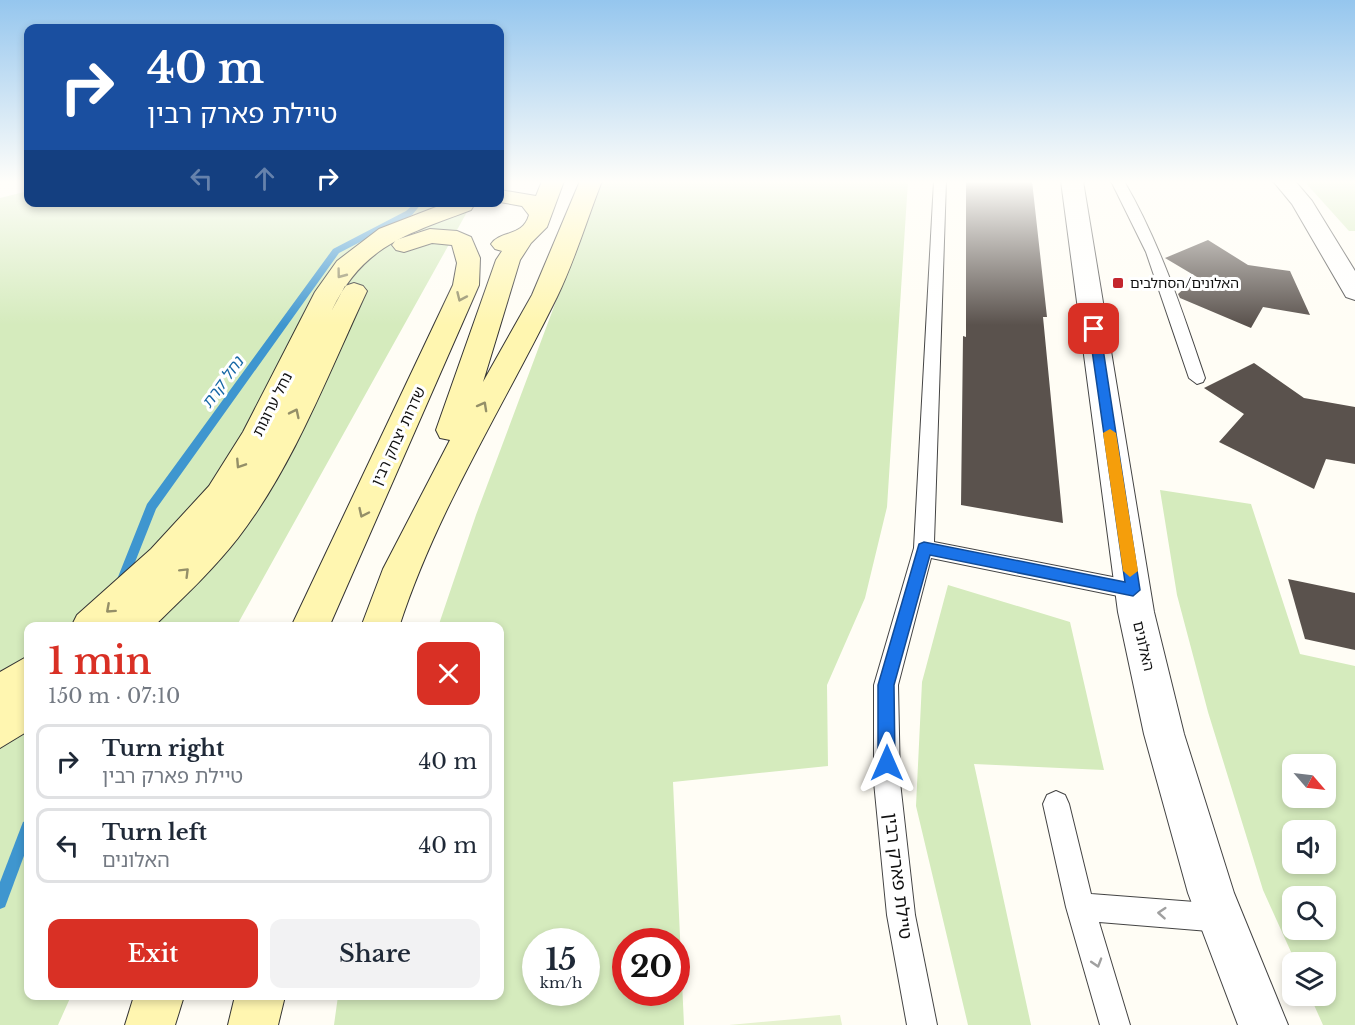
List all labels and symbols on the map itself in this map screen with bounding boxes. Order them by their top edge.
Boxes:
one-way arrow [337,267,348,278]
place label: האלונים/הסחלבים [1130,274,1239,292]
marker: האלונים/הסחלבים [1111,276,1125,290]
one-way arrow [456,291,468,302]
pin [1068,303,1119,354]
water label: נחל קרת [197,352,248,412]
street label: נחל ערוגות [248,369,296,439]
street label: שדרות יצחק רבין [367,383,429,489]
one-way arrow [476,401,487,412]
one-way arrow [288,408,300,419]
one-way arrow [235,458,247,468]
one-way arrow [358,506,370,517]
one-way arrow [178,569,189,580]
one-way arrow [107,602,117,613]
street label: האלונים [1129,619,1159,673]
position arrow [855,731,919,795]
north arrow [1282,754,1336,808]
street label: טיילת פארק רבין [879,812,917,940]
one-way arrow [1158,907,1167,920]
speed limit sign: 20 [612,928,690,1006]
one-way arrow [1090,957,1102,967]

